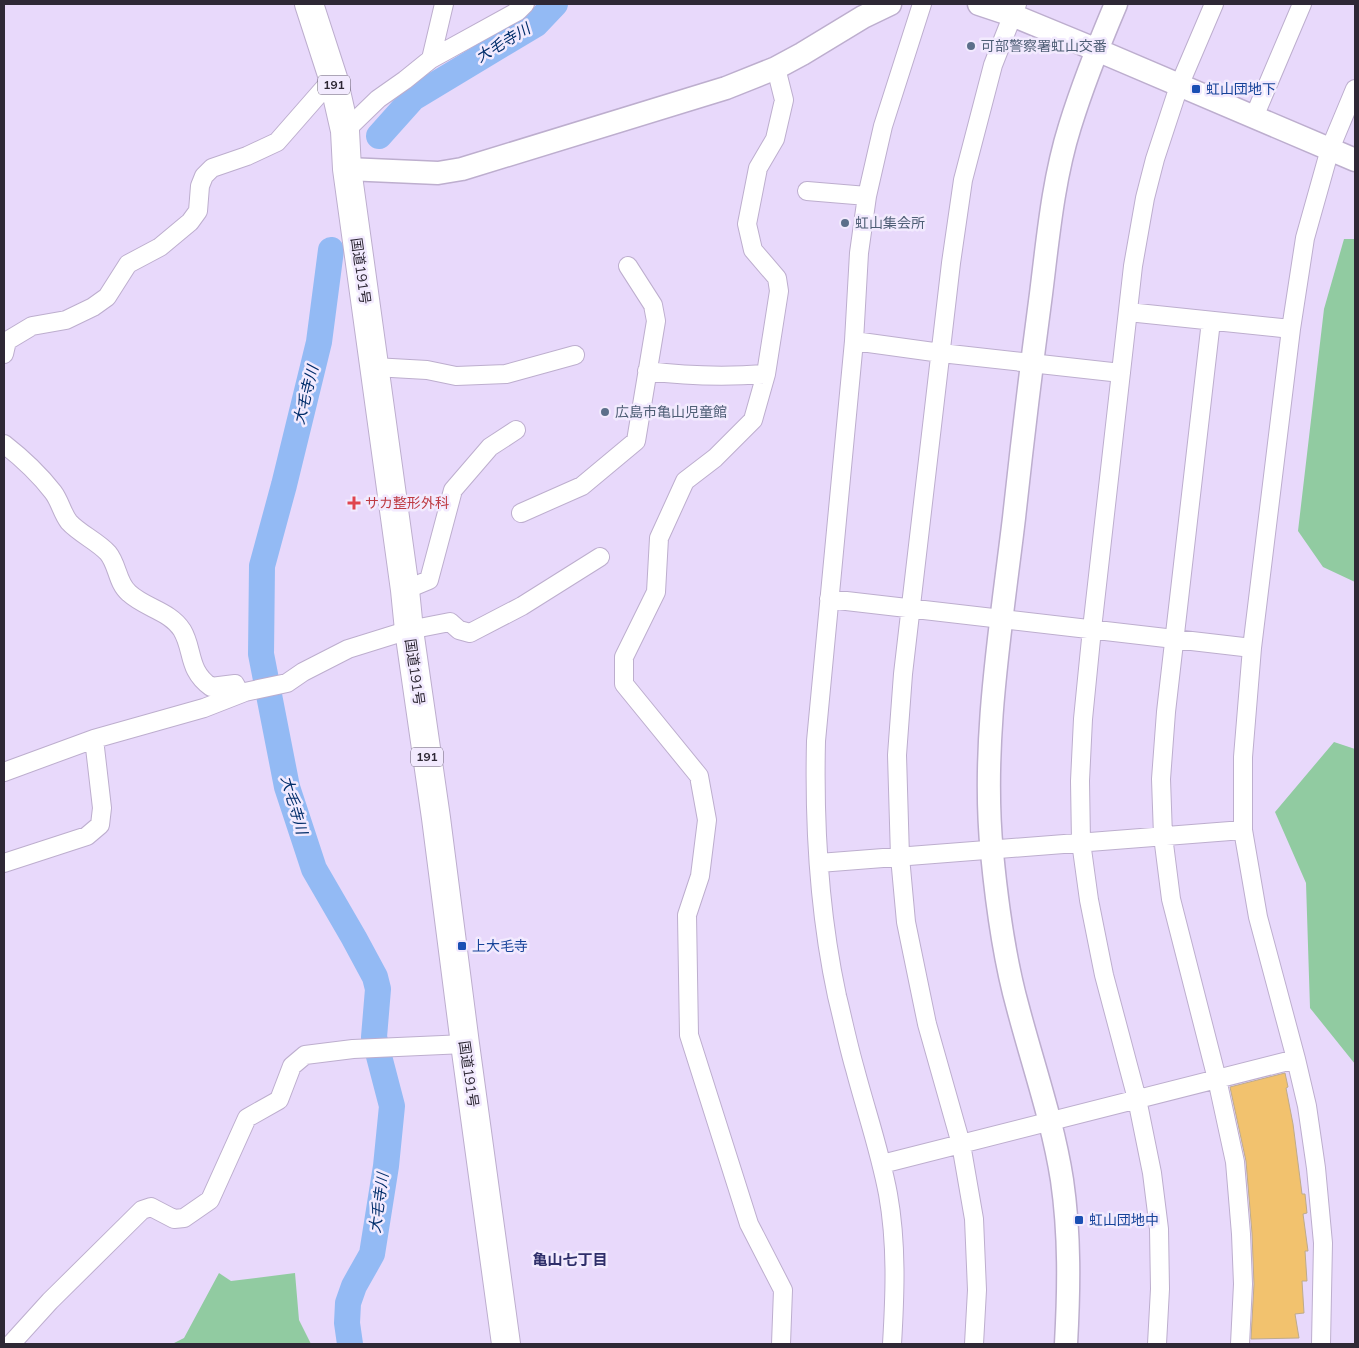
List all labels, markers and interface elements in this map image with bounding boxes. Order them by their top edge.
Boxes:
water label: 大毛寺川 [472,18,535,66]
place label: 可部警察署虹山交番 [981,37,1107,55]
marker: 可部警察署虹山交番 [965,40,977,52]
road number: 191 [318,76,350,94]
place label: 虹山団地下 [1206,80,1276,98]
marker: 虹山団地下 [1190,83,1202,95]
place label: 虹山集会所 [855,214,925,232]
marker: 虹山集会所 [839,217,851,229]
street label: 国道191号 [347,236,375,306]
water label: 大毛寺川 [289,362,322,426]
place label: 広島市亀山児童館 [615,403,727,421]
marker: 広島市亀山児童館 [599,406,611,418]
place label: サカ整形外科 [365,494,449,512]
marker: サカ整形外科 [347,496,361,510]
street label: 国道191号 [401,637,429,707]
road number: 191 [411,748,443,766]
water label: 大毛寺川 [277,773,312,838]
place label: 上大毛寺 [472,937,528,955]
marker: 上大毛寺 [456,940,468,952]
street label: 国道191号 [455,1039,483,1109]
water label: 大毛寺川 [365,1170,392,1234]
place label: 虹山団地中 [1089,1211,1159,1229]
marker: 虹山団地中 [1073,1214,1085,1226]
district label: 亀山七丁目 [532,1250,608,1269]

